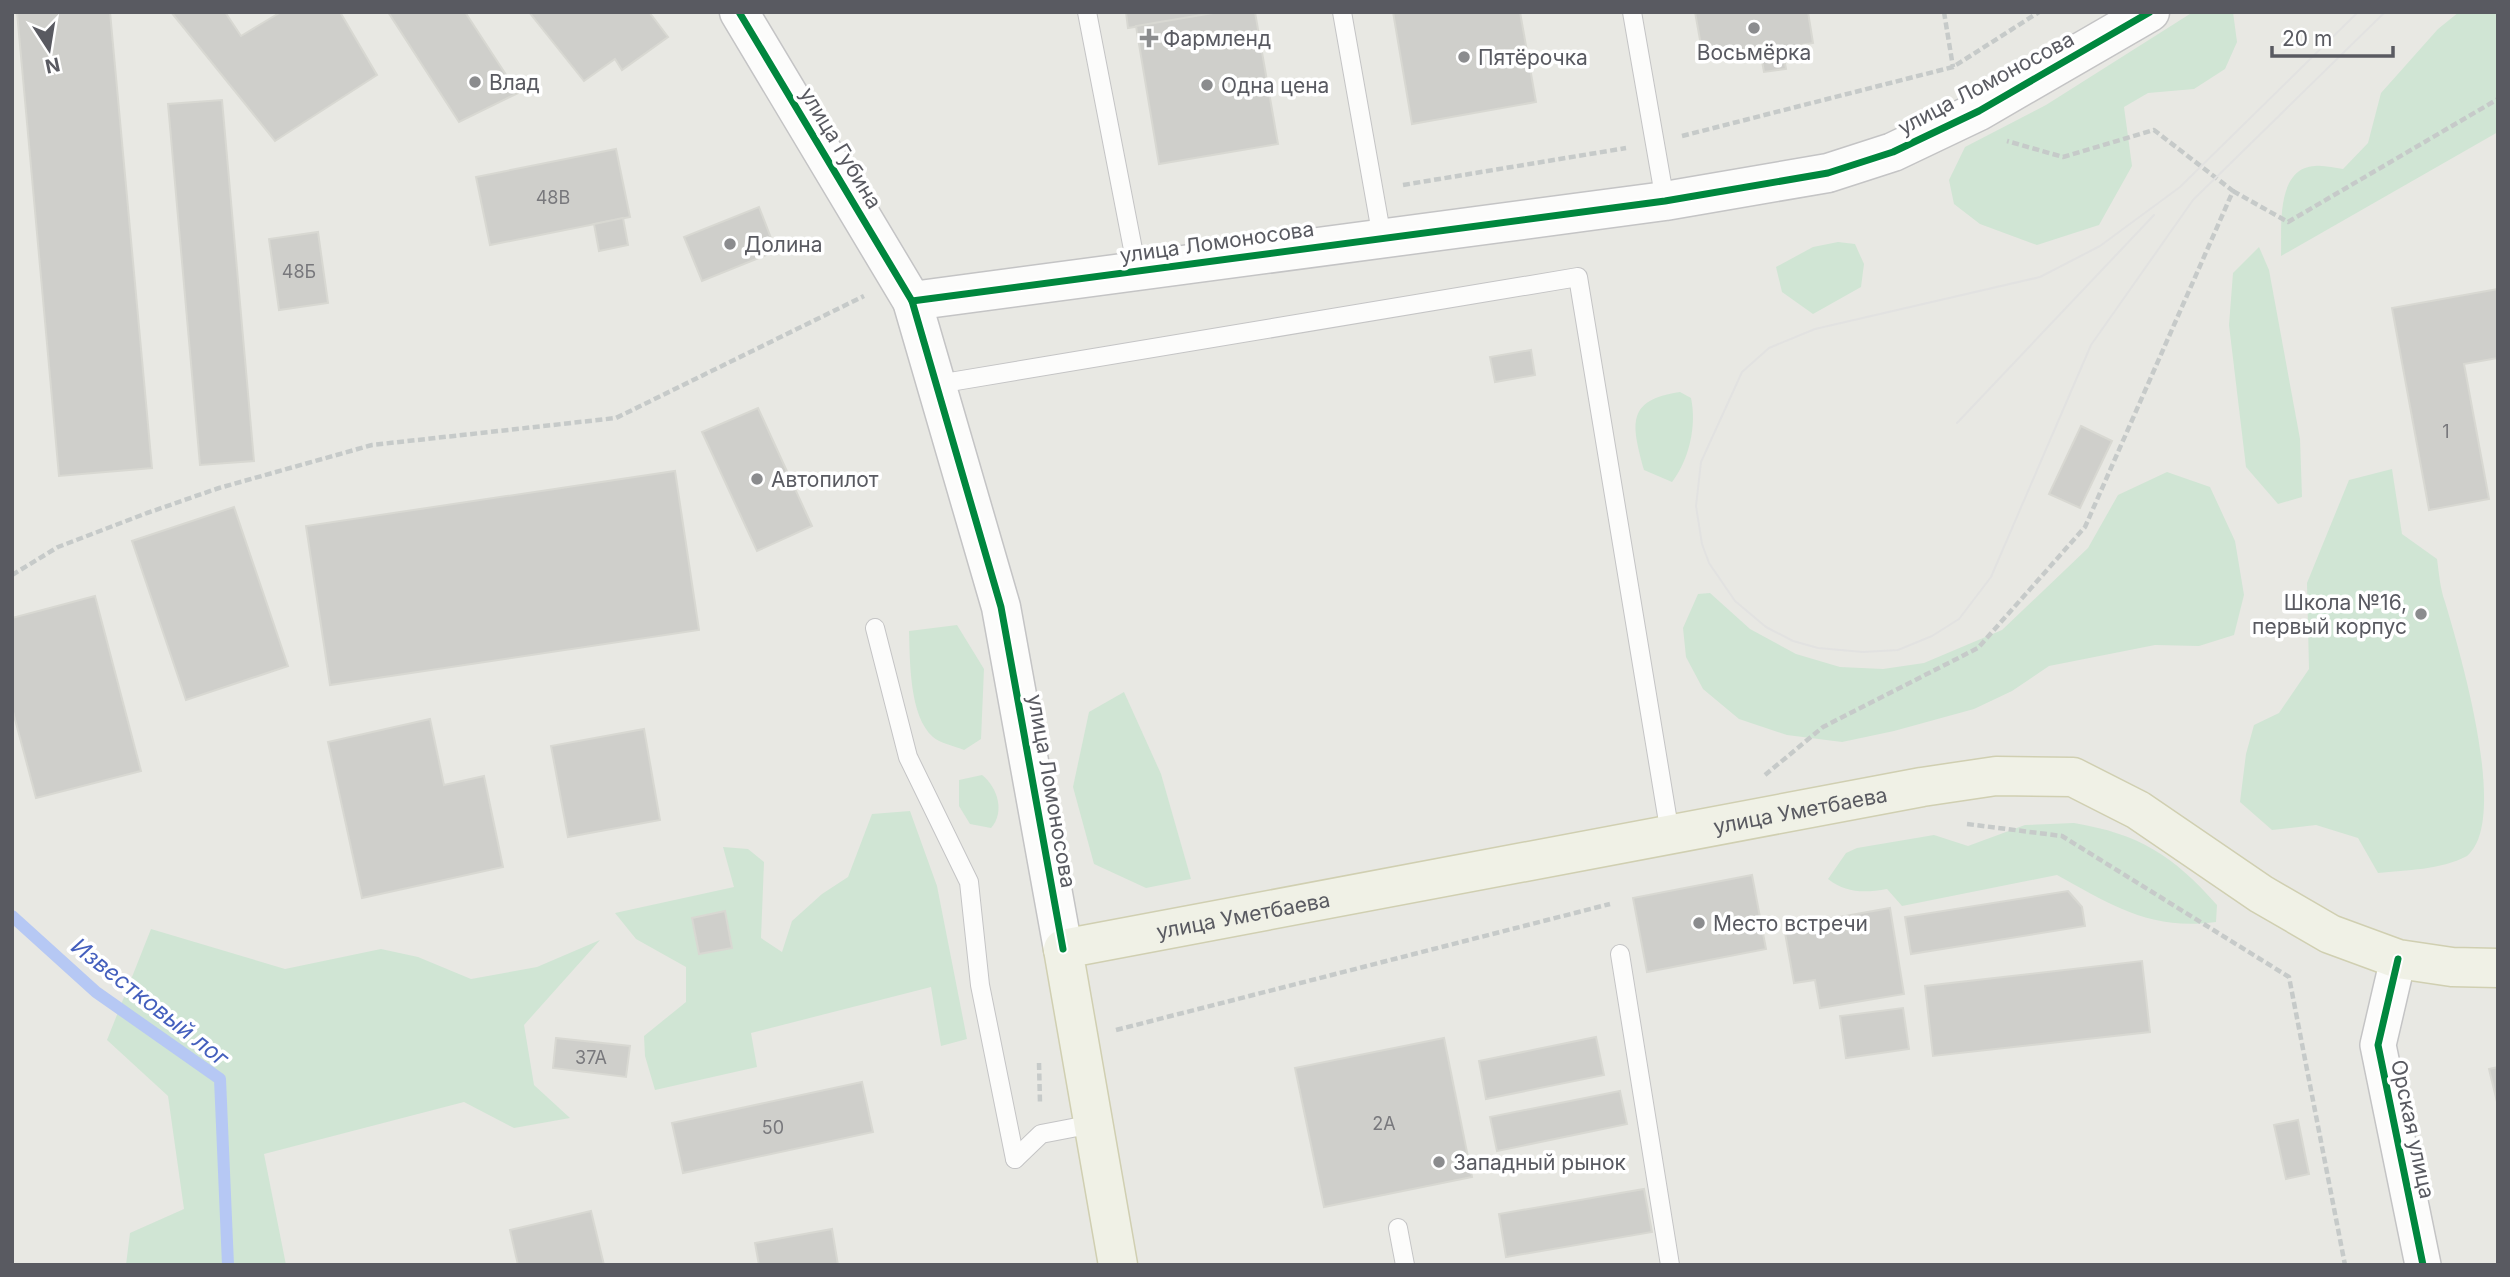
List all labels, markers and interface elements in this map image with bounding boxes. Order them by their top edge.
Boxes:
north arrow [14,14,84,84]
scale bar [2272,14,2393,58]
marker: Восьмёрка [1746,20,1762,36]
place label: Фармленд [1163,26,1271,51]
street label: улица Ломоносова [1894,26,2078,140]
text: 20 m [2282,26,2332,51]
marker: Фармленд [1141,30,1157,46]
place label: Восьмёрка [1697,40,1811,65]
place label: Пятёрочка [1478,45,1588,70]
marker: Пятёрочка [1456,49,1472,65]
text: N [43,52,62,78]
place label: Влад [489,70,540,95]
place label: Одна цена [1221,73,1329,98]
marker: Влад [467,74,483,90]
marker: Одна цена [1199,77,1215,93]
street label: улица Губина [795,83,887,213]
house number: 48В [536,187,570,208]
street label: улица Ломоносова [1118,216,1316,268]
place label: Долина [744,232,823,257]
marker: Долина [722,236,738,252]
house number: 48Б [282,261,316,282]
house number: 1 [2442,421,2450,442]
place label: Автопилот [771,467,879,492]
marker: Автопилот [749,471,765,487]
place label: Школа №16, первый корпус [2252,590,2407,639]
marker: Школа №16, первый корпус [2413,606,2429,622]
street label: улица Ломоносова [1023,692,1081,890]
street label: улица Уметбаева [1711,781,1889,839]
street label: улица Уметбаева [1154,886,1332,944]
place label: Место встречи [1713,911,1868,936]
marker: Место встречи [1691,915,1707,931]
water label: Известковый лог [66,932,235,1073]
house number: 37А [575,1047,607,1068]
street label: Орская улица [2386,1057,2440,1201]
house number: 2А [1372,1113,1396,1134]
house number: 50 [762,1117,784,1138]
place label: Западный рынок [1453,1150,1627,1175]
marker: Западный рынок [1431,1154,1447,1170]

